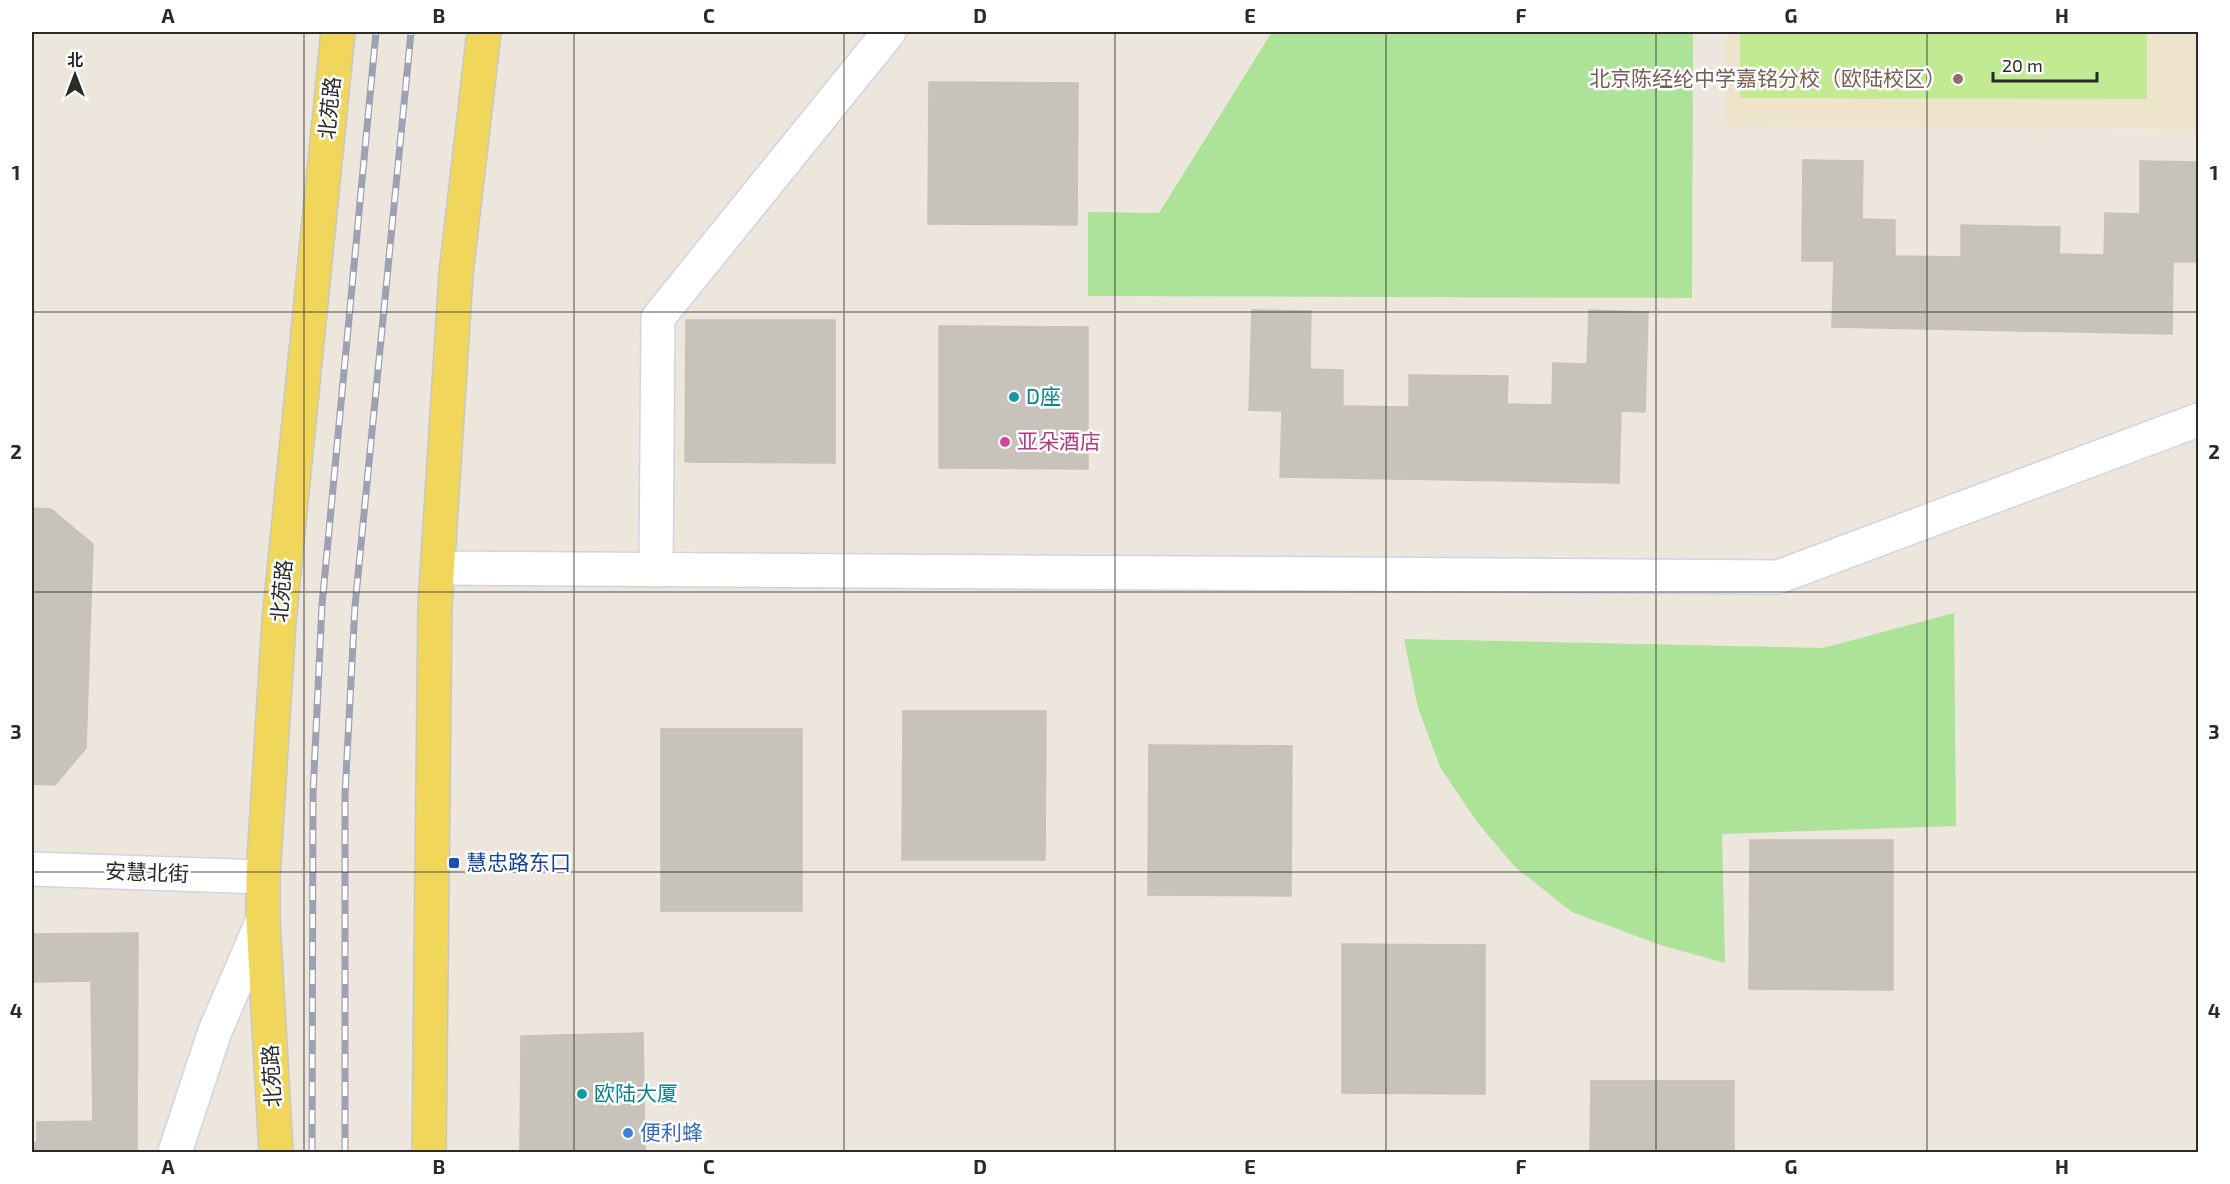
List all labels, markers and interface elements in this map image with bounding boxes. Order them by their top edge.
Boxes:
text: A [161,3,175,27]
text: B [433,3,445,27]
text: C [703,3,715,27]
text: D [973,3,987,27]
text: E [1244,3,1256,27]
text: F [1515,3,1527,27]
text: G [1785,3,1797,27]
text: H [2055,3,2069,27]
north arrow [45,45,105,105]
scale bar [1993,45,2096,83]
text: 北 [67,50,83,69]
text: 20 m [2002,54,2043,76]
place label: 北京陈经纶中学嘉铭分校（欧陆校区） [1589,65,1946,90]
marker: 北京陈经纶中学嘉铭分校（欧陆校区） [1951,72,1965,86]
street label: 北苑路 [313,75,344,140]
text: 1 [12,160,20,184]
text: 1 [2210,160,2218,184]
place label: D座 [1026,383,1061,408]
marker: D座 [1007,390,1021,404]
place label: 亚朵酒店 [1017,428,1101,453]
marker: 亚朵酒店 [998,435,1012,449]
text: 2 [10,439,22,463]
text: 2 [2208,439,2220,463]
street label: 北苑路 [265,558,296,623]
text: 3 [10,719,22,743]
text: 3 [2208,719,2220,743]
place label: 慧忠路东口 [466,849,571,874]
marker: 慧忠路东口 [447,856,461,870]
street label: 安慧北街 [105,858,189,885]
text: 4 [10,998,23,1022]
text: 4 [2208,998,2221,1022]
street label: 北苑路 [256,1044,285,1108]
place label: 欧陆大厦 [594,1080,678,1105]
marker: 欧陆大厦 [575,1087,589,1101]
place label: 便利蜂 [640,1119,703,1144]
marker: 便利蜂 [621,1126,635,1140]
text: A [161,1154,175,1178]
text: B [433,1154,445,1178]
text: C [703,1154,715,1178]
text: D [973,1154,987,1178]
text: E [1244,1154,1256,1178]
text: F [1515,1154,1527,1178]
text: G [1785,1154,1797,1178]
text: H [2055,1154,2069,1178]

